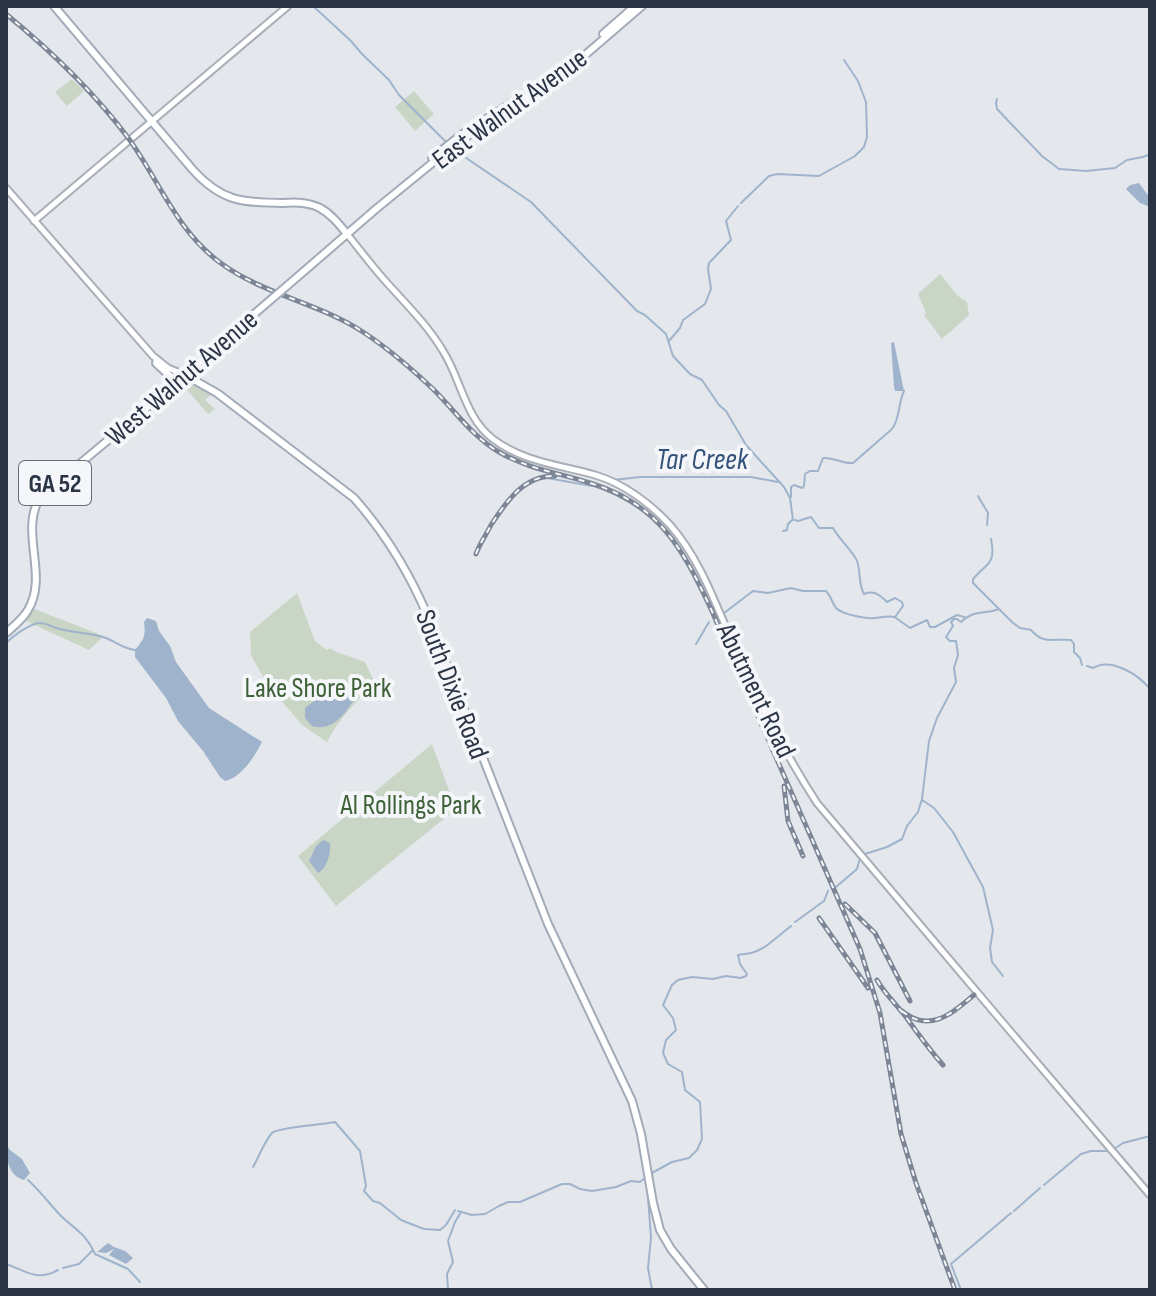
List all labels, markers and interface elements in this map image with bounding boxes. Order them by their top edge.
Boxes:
street label: East Walnut Avenue [426,42,594,177]
street label: West Walnut Avenue [99,303,265,453]
water label: Tar Creek [656,442,749,478]
road number: GA 52 [19,461,91,505]
street label: South Dixie Road [408,605,495,764]
street label: Abutment Road [709,617,802,763]
park label: Lake Shore Park [245,672,392,705]
park label: Al Rollings Park [339,789,482,822]

